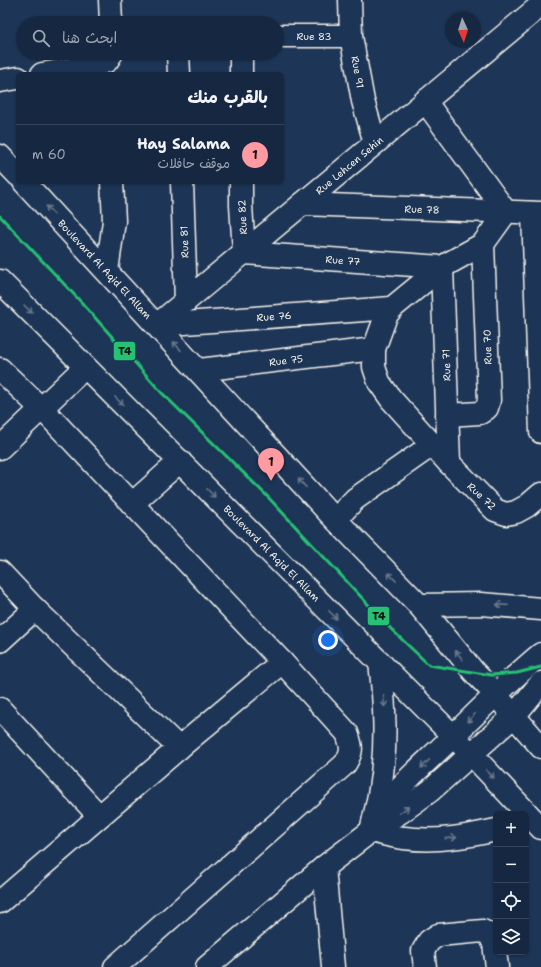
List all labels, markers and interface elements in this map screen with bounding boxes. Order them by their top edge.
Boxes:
north arrow [445,12,481,48]
search box [16,16,284,60]
icon: search [30,27,52,49]
text: ابحث هنا [62,28,117,48]
street label: Rue 83 [297,30,331,43]
street label: Rue 91 [348,55,367,89]
text: بالقرب منك [188,86,268,108]
street label: Rue Lehcen Sehin [313,133,386,197]
text: Hay Salama [137,134,230,154]
text: 60 m [32,146,66,163]
text: 1 [252,146,258,163]
text: موقف حافلات [157,155,230,172]
street label: Rue 82 [235,199,250,235]
street label: Rue 78 [404,202,440,217]
one-way arrow [45,205,55,215]
street label: Boulevard Al Aqid El Allam [55,217,154,322]
street label: Rue 81 [177,226,192,258]
street label: Rue 77 [325,253,361,268]
one-way arrow [23,304,32,314]
street label: Rue 76 [256,309,292,324]
street label: Rue 70 [480,329,495,365]
line badge: T4 [113,341,136,361]
one-way arrow [172,341,181,352]
text: T4 [118,344,132,359]
street label: Rue 71 [439,349,454,381]
street label: Rue 75 [268,352,304,369]
one-way arrow [114,396,124,406]
pin: 1 [258,448,284,481]
one-way arrow [298,478,307,489]
street label: Rue 72 [465,480,499,513]
one-way arrow [206,488,216,498]
street label: Boulevard Al Aqid El Allam [221,502,323,605]
one-way arrow [387,572,397,582]
one-way arrow [496,602,509,609]
line badge: T4 [367,606,390,626]
text: T4 [372,609,386,624]
one-way arrow [328,610,338,620]
your location [318,630,338,650]
one-way arrow [455,649,464,660]
one-way arrow [381,694,388,707]
one-way arrow [467,713,476,723]
one-way arrow [420,759,430,769]
one-way arrow [486,769,495,779]
one-way arrow [398,806,409,814]
map controls [493,811,529,955]
button: + [493,811,529,847]
one-way arrow [444,835,457,842]
button: − [493,847,529,883]
button: locate [493,883,529,919]
button: layers [493,919,529,955]

